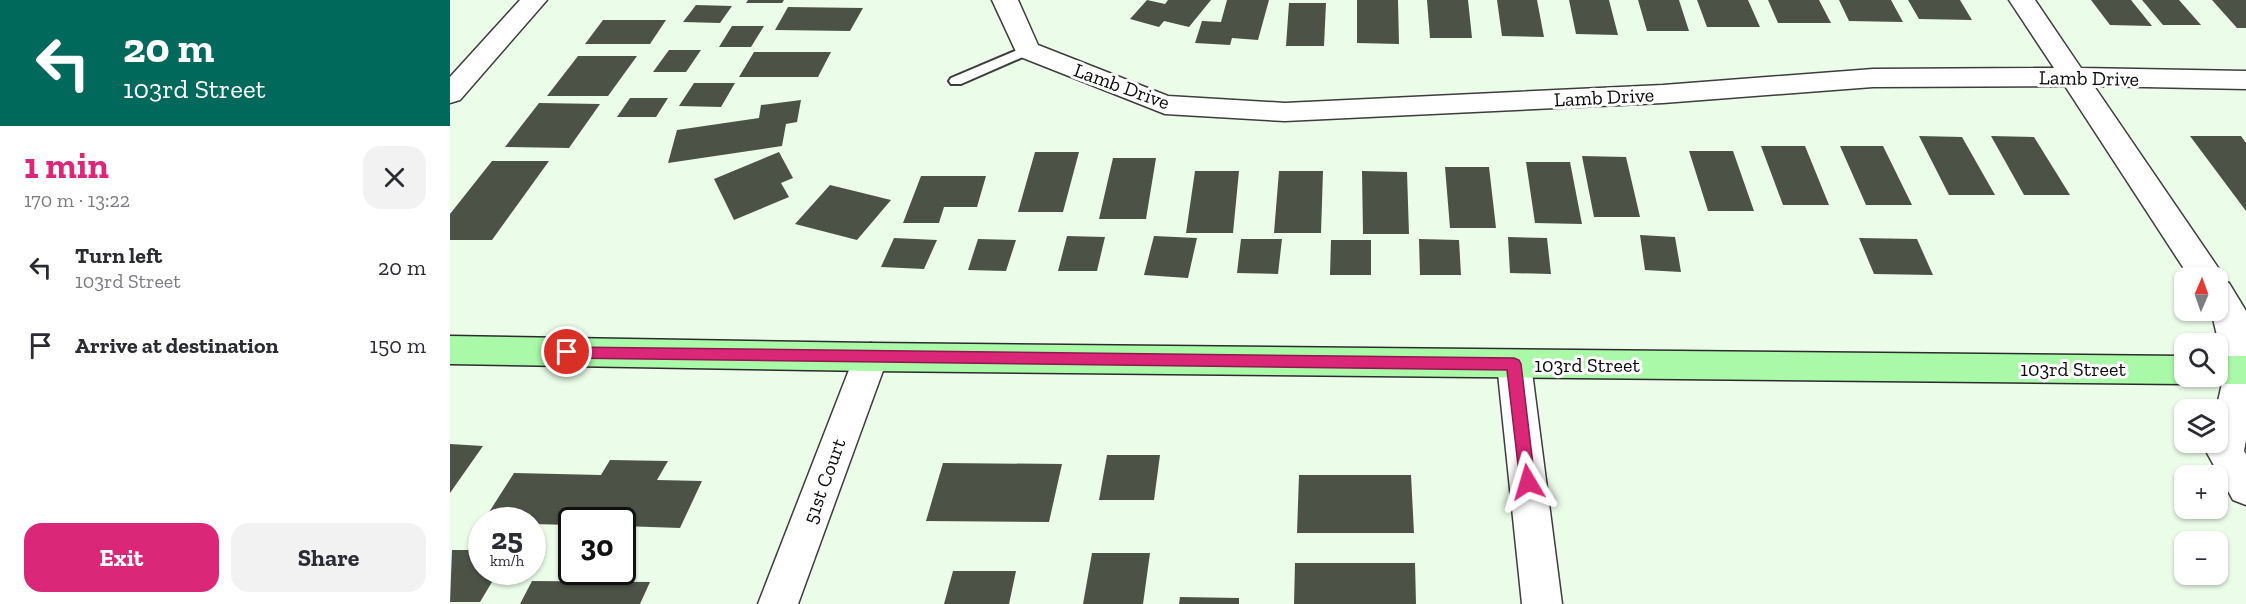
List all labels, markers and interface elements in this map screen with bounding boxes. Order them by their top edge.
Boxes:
text: 20 m [123,22,214,73]
icon: left [24,24,102,102]
street label: Lamb Drive [1071,58,1173,114]
street label: Lamb Drive [2039,65,2139,91]
text: 103rd Street [123,73,266,105]
street label: Lamb Drive [1553,82,1655,112]
text: 1 min [24,144,109,187]
button: close [363,146,426,209]
text: 170 m · 13:22 [24,188,130,212]
text: Turn left [75,242,162,269]
icon: left [24,251,57,284]
text: 20 m [378,254,426,281]
north arrow [2174,267,2228,321]
map controls [2174,267,2228,585]
text: 103rd Street [75,269,181,293]
pin [541,326,592,377]
icon: arrive [24,329,57,362]
text: Arrive at destination [75,332,278,359]
text: 150 m [370,332,426,359]
button: search [2174,333,2228,387]
icon: arrive [550,335,583,368]
street label: 103rd Street [1534,353,1640,377]
street label: 103rd Street [2020,357,2126,381]
button: layers [2174,399,2228,453]
street label: 51st Court [798,435,851,527]
position arrow [1496,450,1560,514]
button: + [2174,465,2228,519]
speed limit sign: 30 [558,507,636,585]
text: 25 [491,521,523,557]
button: Exit [24,523,219,592]
button: Share [231,523,426,592]
button: − [2174,531,2228,585]
text: km/h [490,552,524,570]

